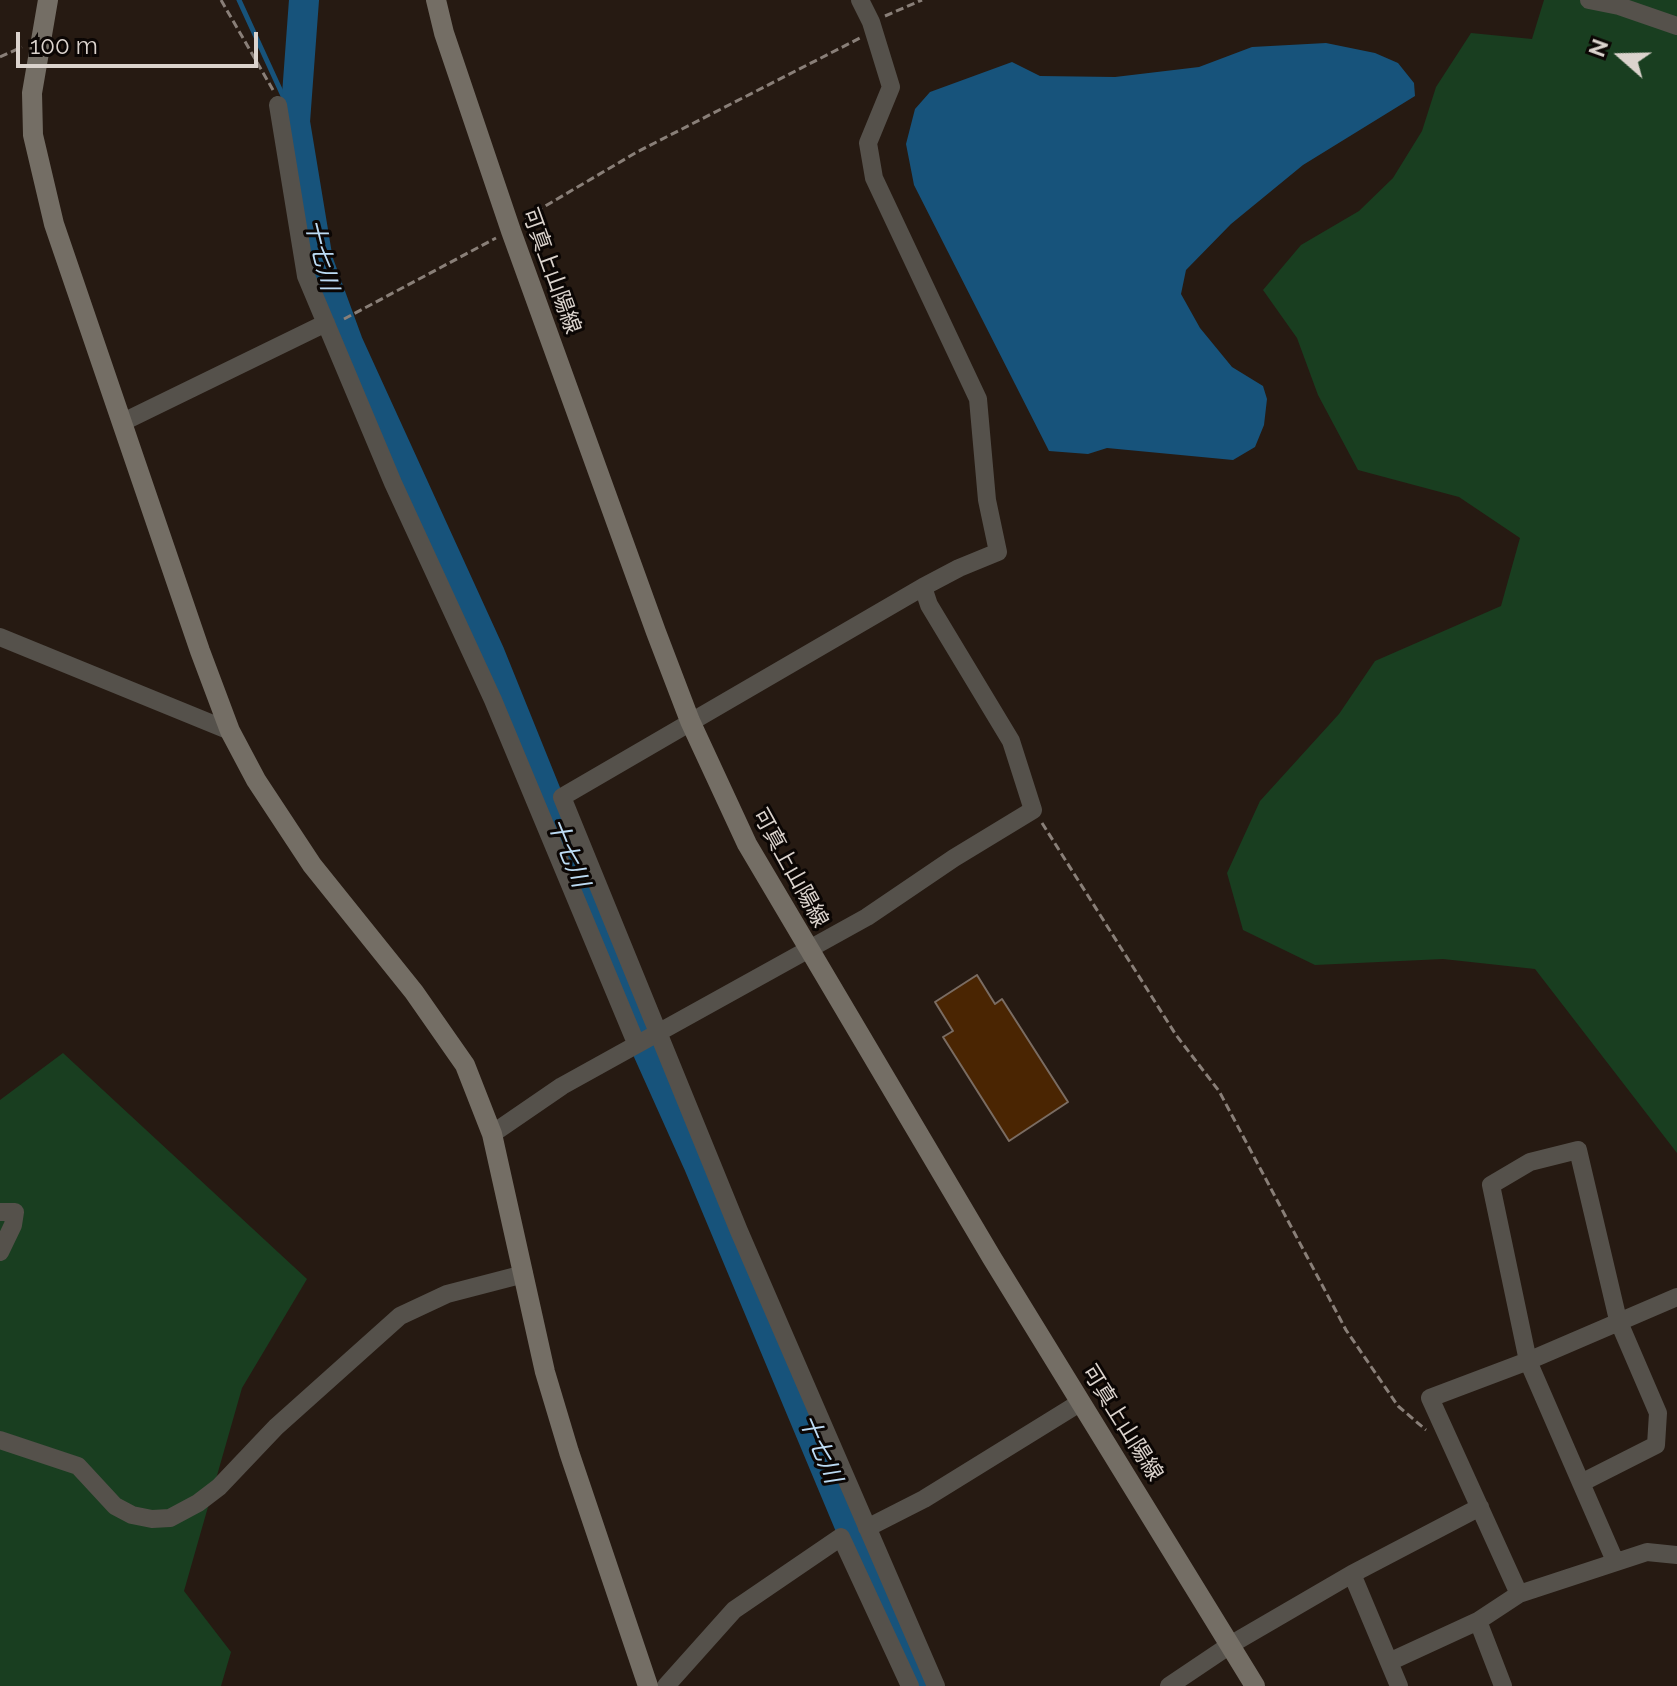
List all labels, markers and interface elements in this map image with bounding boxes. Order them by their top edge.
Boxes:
scale bar [20,16,262,66]
north arrow [1581,16,1661,96]
text: 100 m [30,31,98,60]
text: N [1583,35,1614,60]
street label: 可真上山陽線 [516,204,586,338]
water label: 十七川 [298,217,344,293]
street label: 可真上山陽線 [746,804,834,932]
water label: 十七川 [541,814,595,892]
street label: 可真上山陽線 [1076,1360,1168,1486]
water label: 十七川 [793,1410,847,1488]

